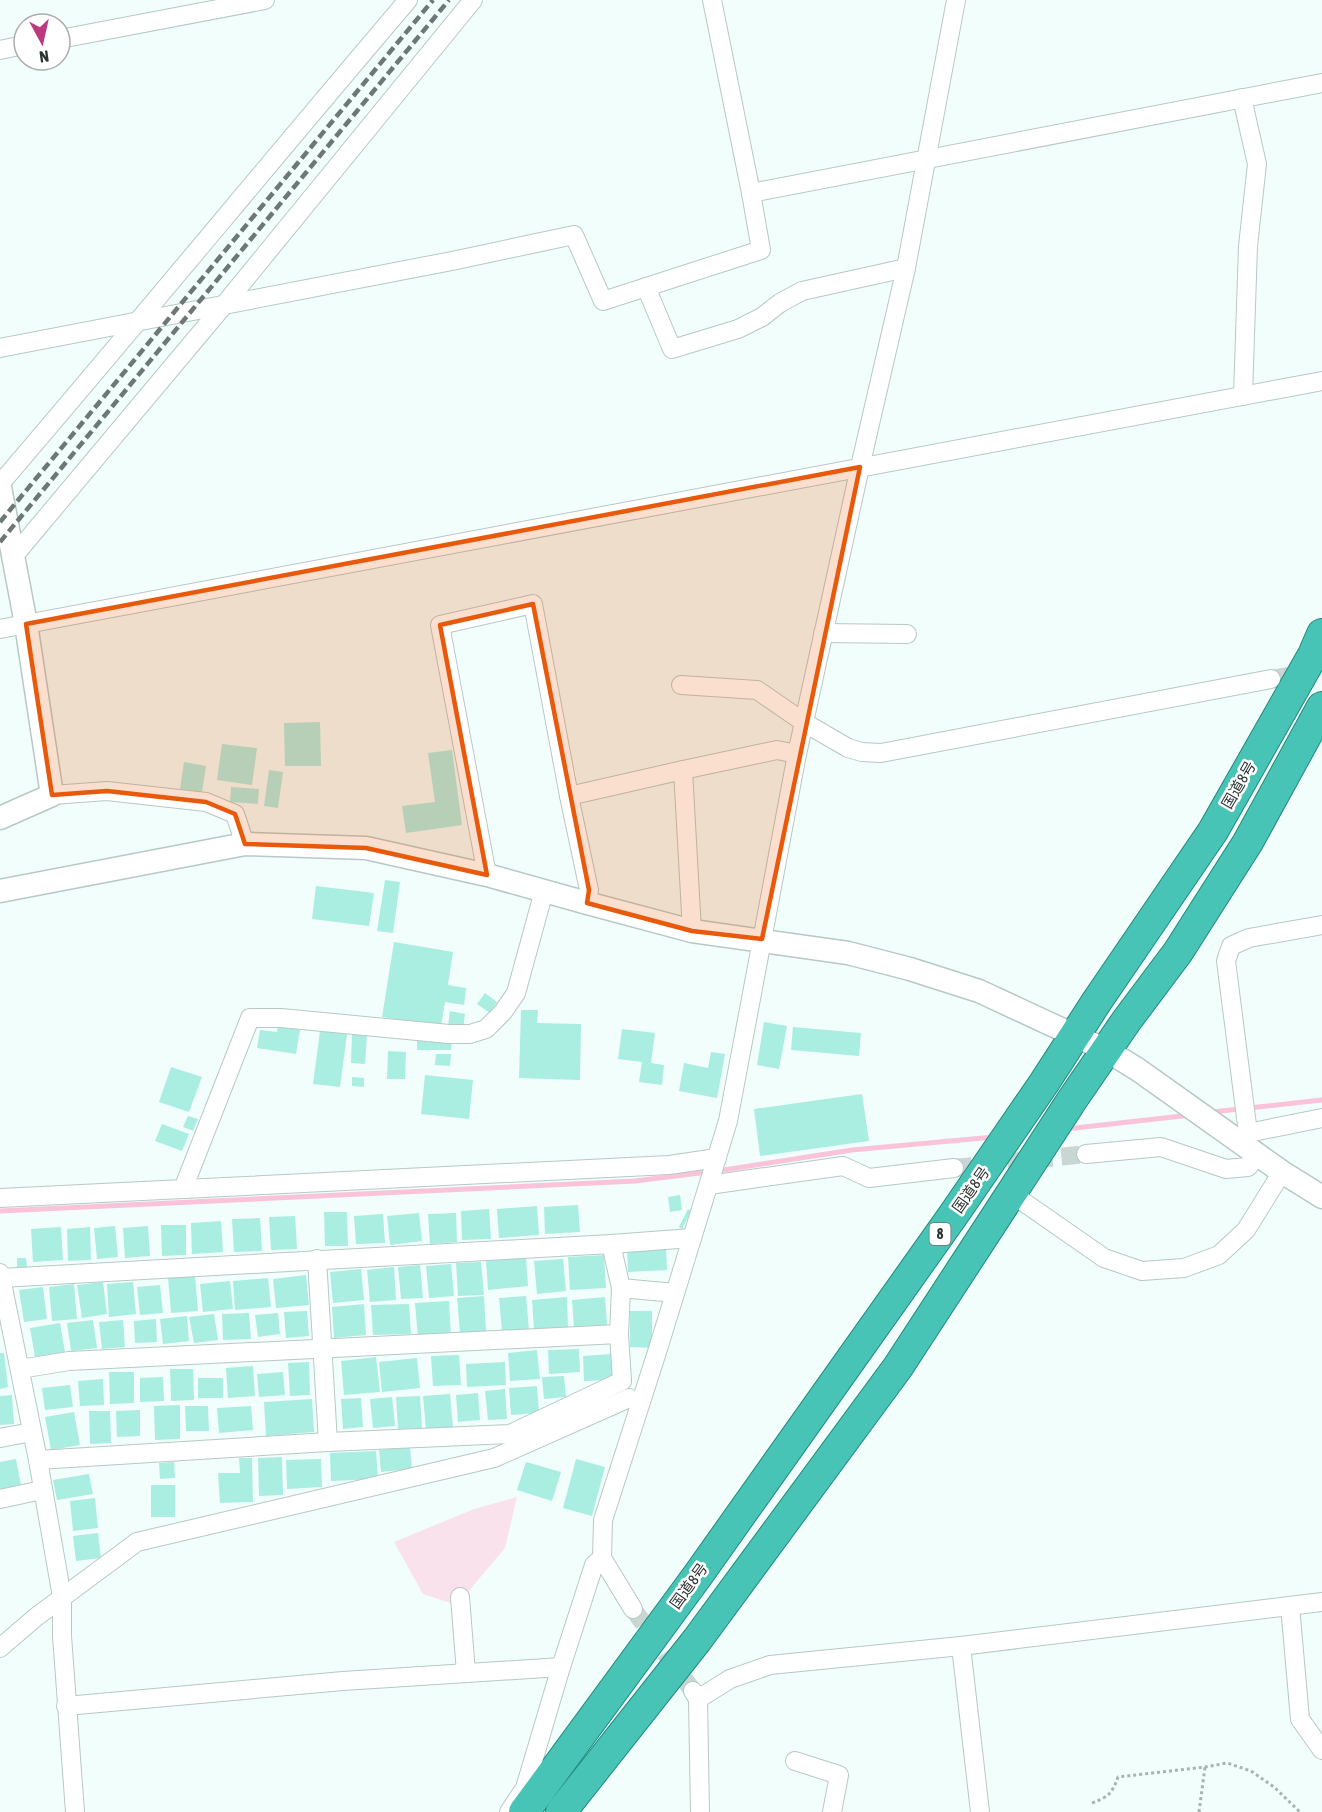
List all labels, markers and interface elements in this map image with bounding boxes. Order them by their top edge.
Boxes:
north arrow [12,12,72,72]
text: N [38,47,50,66]
street label: 国道8号 [1218,758,1259,812]
street label: 国道8号 [949,1164,992,1216]
road number: 8 [930,1223,950,1245]
street label: 国道8号 [666,1560,711,1612]

